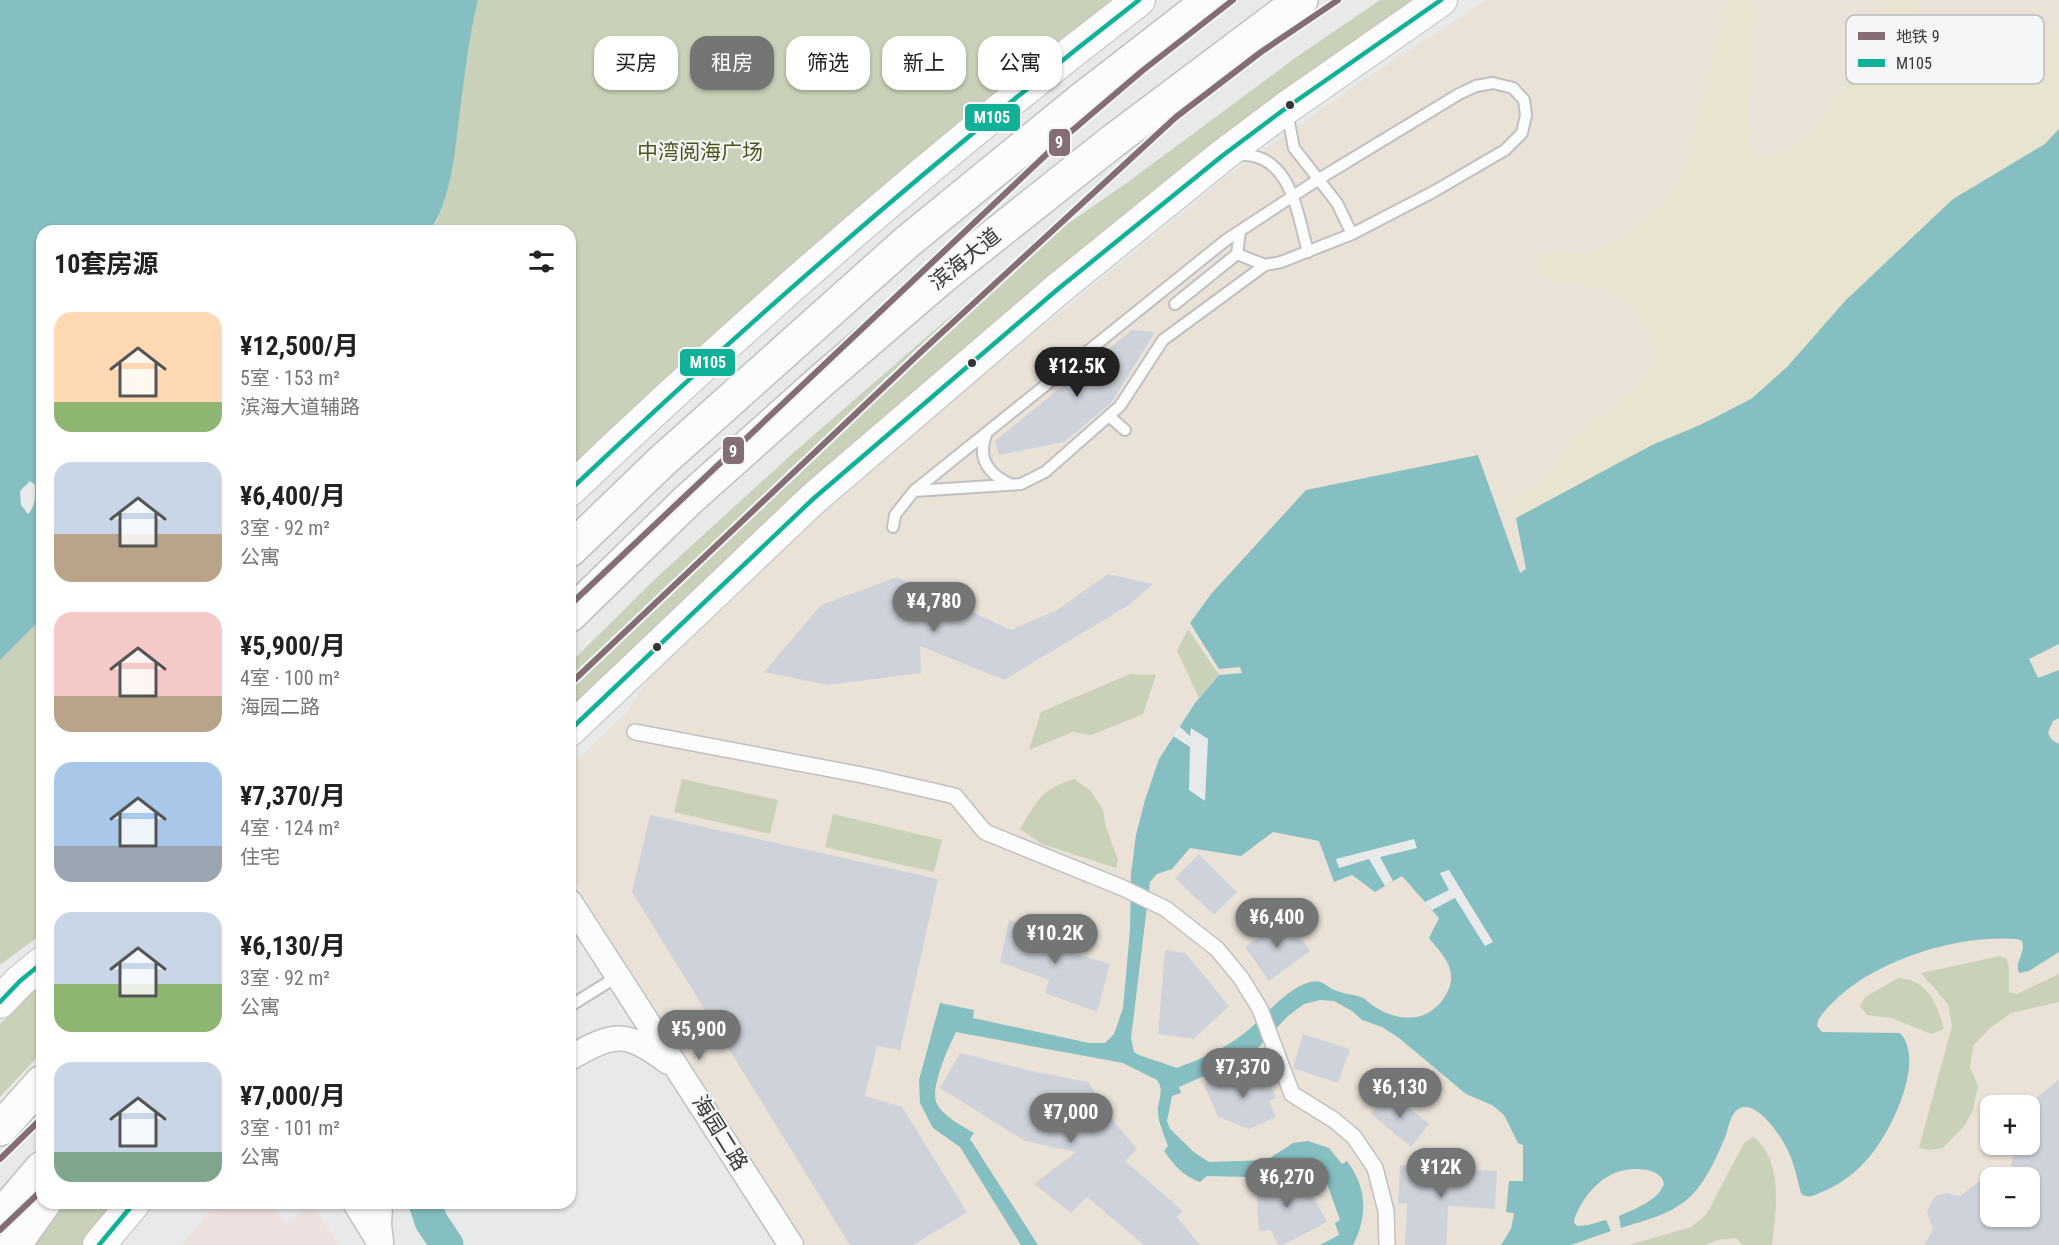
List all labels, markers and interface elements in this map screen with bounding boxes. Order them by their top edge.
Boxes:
legend [1846,15,2044,84]
text: 地铁 9 [1896,27,1940,46]
chip: 买房 [594,36,678,90]
chip: 租房 [690,36,774,90]
chip: 筛选 [786,36,870,90]
chip: 新上 [882,36,966,90]
chip: 公寓 [978,36,1062,90]
text: M105 [1896,54,1932,73]
unlabelled marker [1284,99,1296,111]
line badge: M105 [964,103,1021,132]
text: M105 [974,108,1010,127]
line badge: 9 [1048,128,1071,157]
text: 9 [1055,133,1063,152]
park label: 中湾阅海广场 [637,140,763,164]
street label: 滨海大道 [925,223,1005,295]
icon: filters [525,245,558,278]
text: 10套房源 [54,249,158,279]
text: ¥12,500/月 [240,331,359,361]
icon: home [102,336,174,408]
pin: ¥12.5K [1028,347,1126,398]
line badge: M105 [679,348,736,377]
text: M105 [690,353,726,372]
text: ¥12.5K [1049,354,1105,378]
unlabelled marker [966,357,978,369]
text: 5室 · 153 m² [240,366,340,390]
text: 滨海大道辅路 [240,395,360,419]
line badge: 9 [722,436,745,465]
text: 9 [729,442,737,461]
text: ¥6,400/月 [240,481,346,511]
icon: home [102,486,174,558]
text: 3室 · 92 m² [240,516,330,540]
text: 公寓 [240,545,280,569]
pin: ¥4,780 [885,582,983,633]
text: ¥4,780 [907,589,961,613]
text: ¥5,900/月 [240,631,346,661]
icon: home [102,636,174,708]
unlabelled marker [651,641,663,653]
text: 4室 · 100 m² [240,666,340,690]
text: 海园二路 [240,695,320,719]
text: ¥7,370/月 [240,781,346,811]
icon: home [102,786,174,858]
text: 4室 · 124 m² [240,816,340,840]
text: 住宅 [240,845,280,869]
pin: ¥6,400 [1228,898,1326,949]
text: ¥6,400 [1250,905,1304,929]
pin: ¥10.2K [1006,914,1104,965]
text: ¥10.2K [1027,921,1083,945]
text: ¥6,130/月 [240,931,346,961]
icon: home [102,936,174,1008]
text: 3室 · 92 m² [240,966,330,990]
text: 公寓 [240,995,280,1019]
pin: ¥5,900 [650,1010,748,1061]
text: ¥5,900 [672,1017,726,1041]
pin: ¥7,370 [1194,1048,1292,1099]
text: ¥7,370 [1216,1055,1270,1079]
pin: ¥6,130 [1351,1068,1449,1119]
text: ¥6,130 [1373,1075,1427,1099]
text: ¥7,000/月 [240,1081,346,1111]
icon: home [102,1086,174,1158]
street label: 海园二路 [688,1091,752,1175]
pin: ¥7,000 [1022,1093,1120,1144]
map controls [1980,1095,2040,1227]
button: + [1980,1095,2040,1155]
text: ¥7,000 [1044,1100,1098,1124]
text: 3室 · 101 m² [240,1116,340,1140]
text: 公寓 [240,1145,280,1169]
pin: ¥12K [1405,1148,1477,1199]
text: ¥12K [1421,1155,1461,1179]
pin: ¥6,270 [1238,1158,1336,1209]
text: ¥6,270 [1260,1165,1314,1189]
button: − [1980,1167,2040,1227]

